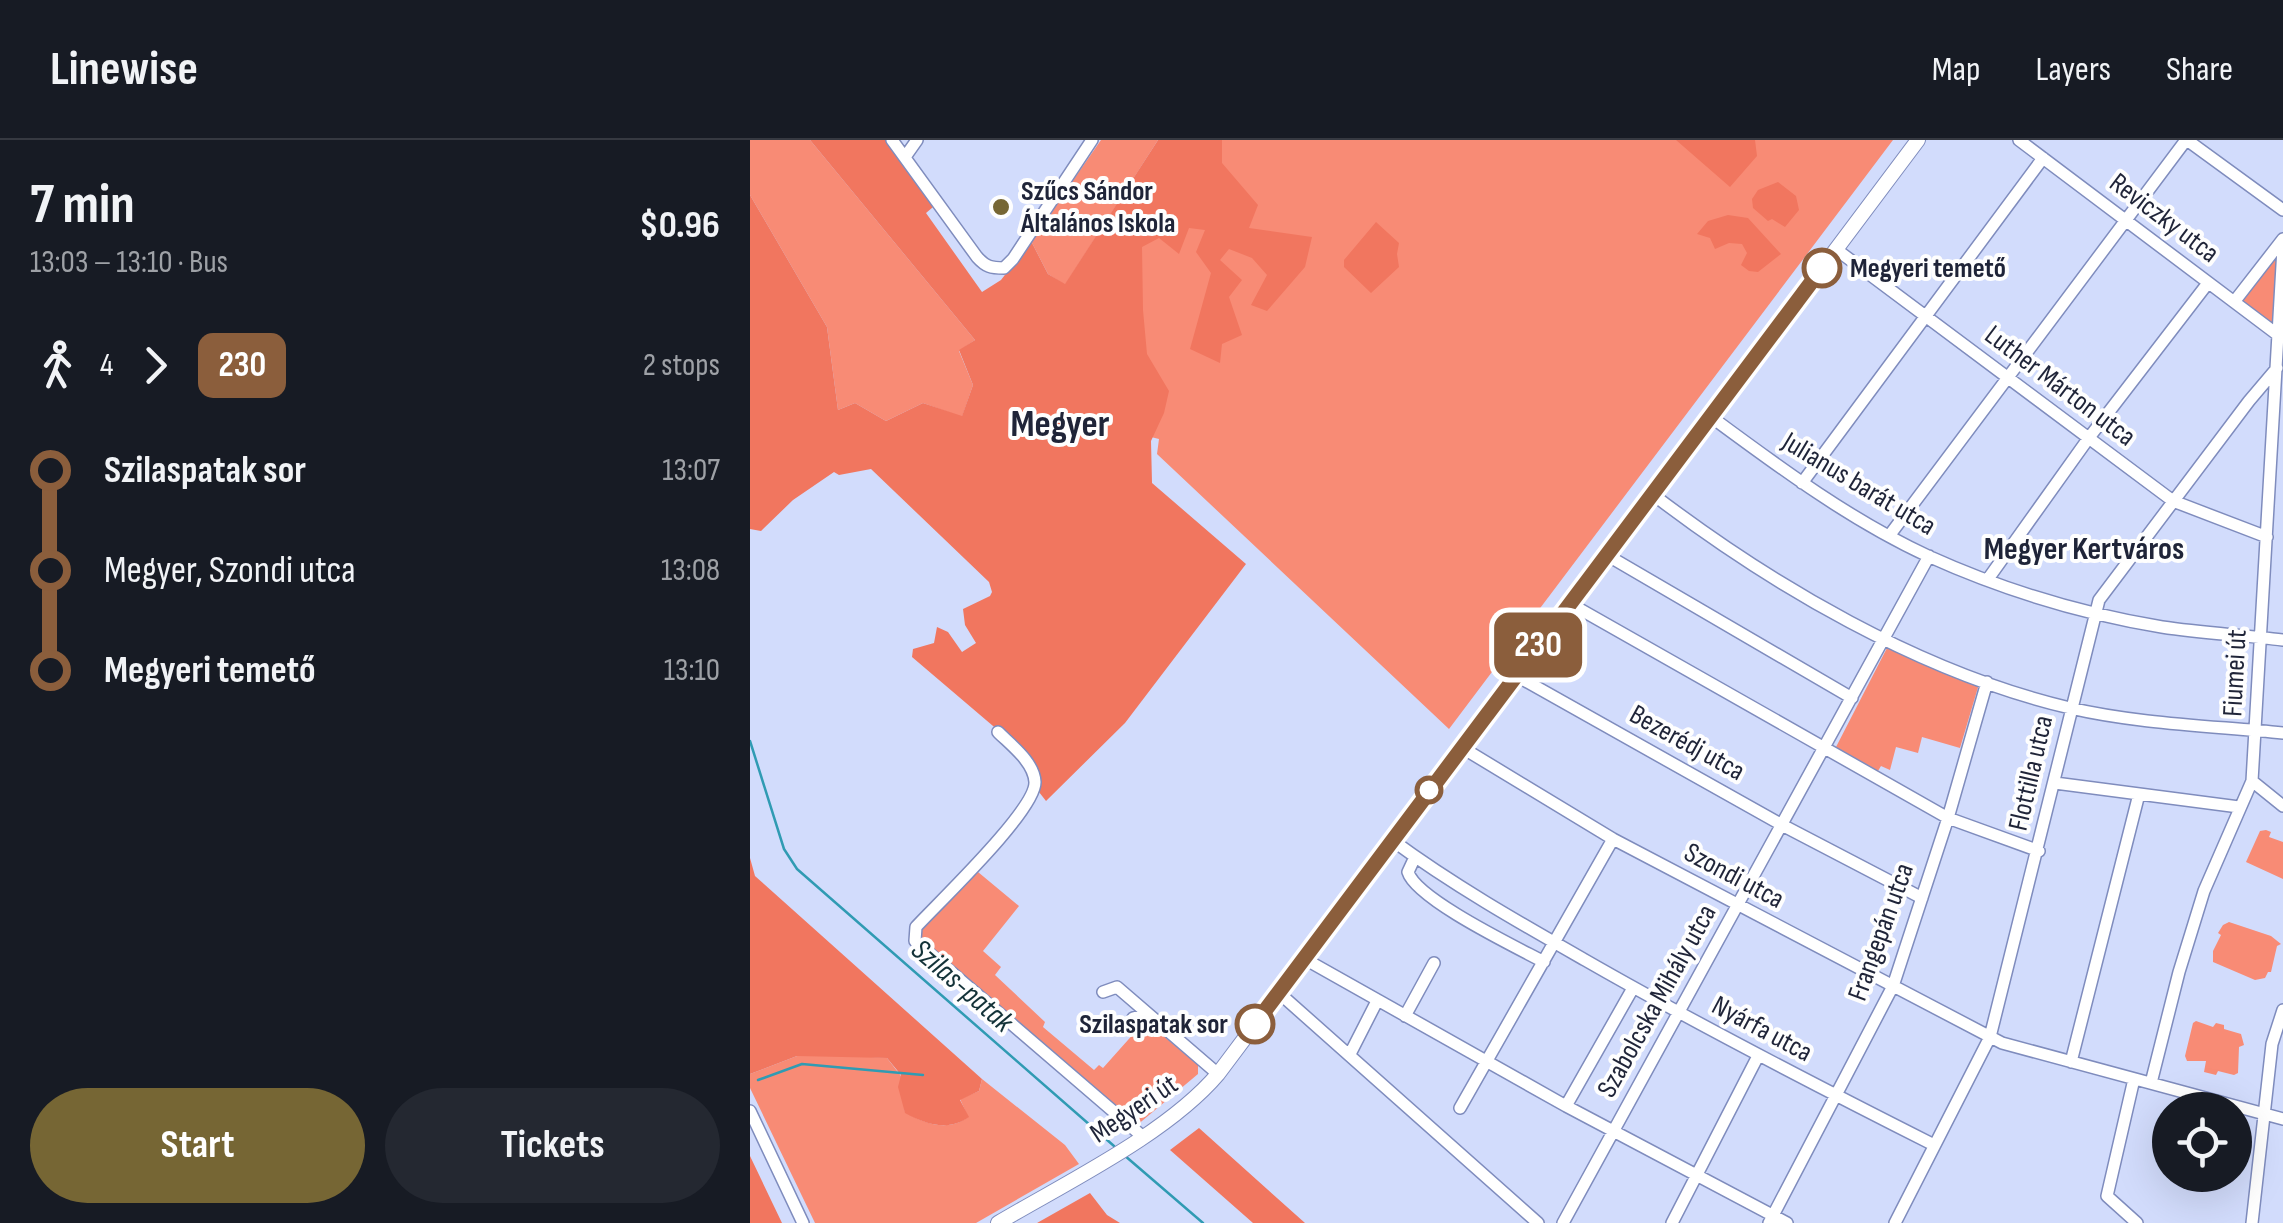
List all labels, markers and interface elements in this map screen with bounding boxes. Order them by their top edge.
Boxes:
text: Linewise [50,41,198,98]
text: Map [1932,48,1980,91]
text: Layers [2035,48,2111,91]
text: Share [2166,48,2233,91]
street label: Reviczky utca [2103,166,2225,270]
text: 7 min [30,172,135,239]
place label: Szűcs Sándor Általános Iskola [1020,175,1175,240]
marker: Szűcs Sándor Általános Iskola [990,196,1012,218]
text: $0.96 [639,203,720,248]
text: 13:03 – 13:10 · Bus [30,243,228,282]
marker: Megyeri temető [1803,249,1841,287]
place label: Megyeri temető [1850,252,2006,285]
street label: Luther Márton utca [1978,319,2142,453]
icon: walk [30,338,85,393]
icon: forward [128,338,183,393]
text: 230 [218,344,266,387]
text: 4 [100,346,113,385]
text: 2 stops [643,346,720,385]
district label: Megyer [1010,402,1110,447]
street label: Julianus barát utca [1776,425,1942,543]
text: Szilaspatak sor [104,448,306,493]
text: 13:07 [662,451,720,490]
district label: Megyer Kertváros [1984,530,2184,569]
text: Megyer, Szondi utca [104,548,356,593]
text: 13:08 [661,551,720,590]
line badge: 230 [1480,612,1596,678]
text: 230 [1514,624,1562,667]
street label: Fiumei út [2216,629,2254,717]
text: Megyeri temető [104,648,316,693]
text: 13:10 [664,651,720,690]
street label: Bezerédj utca [1624,698,1750,788]
street label: Flottilla utca [2002,712,2060,834]
unlabelled marker [1416,777,1442,803]
street label: Szondi utca [1678,836,1790,916]
street label: Frangepán utca [1841,859,1921,1005]
street label: Szabolcska Mihály utca [1590,899,1724,1103]
water label: Szilas-patak [903,932,1021,1041]
street label: Nyárfa utca [1706,989,1818,1069]
marker: Szilaspatak sor [1236,1005,1274,1043]
place label: Szilaspatak sor [1079,1008,1228,1041]
street label: Megyeri út [1084,1068,1184,1150]
button: Start [30,1088,365,1203]
button: Tickets [385,1088,720,1203]
map controls [2152,1092,2252,1192]
button: locate [2152,1092,2252,1192]

